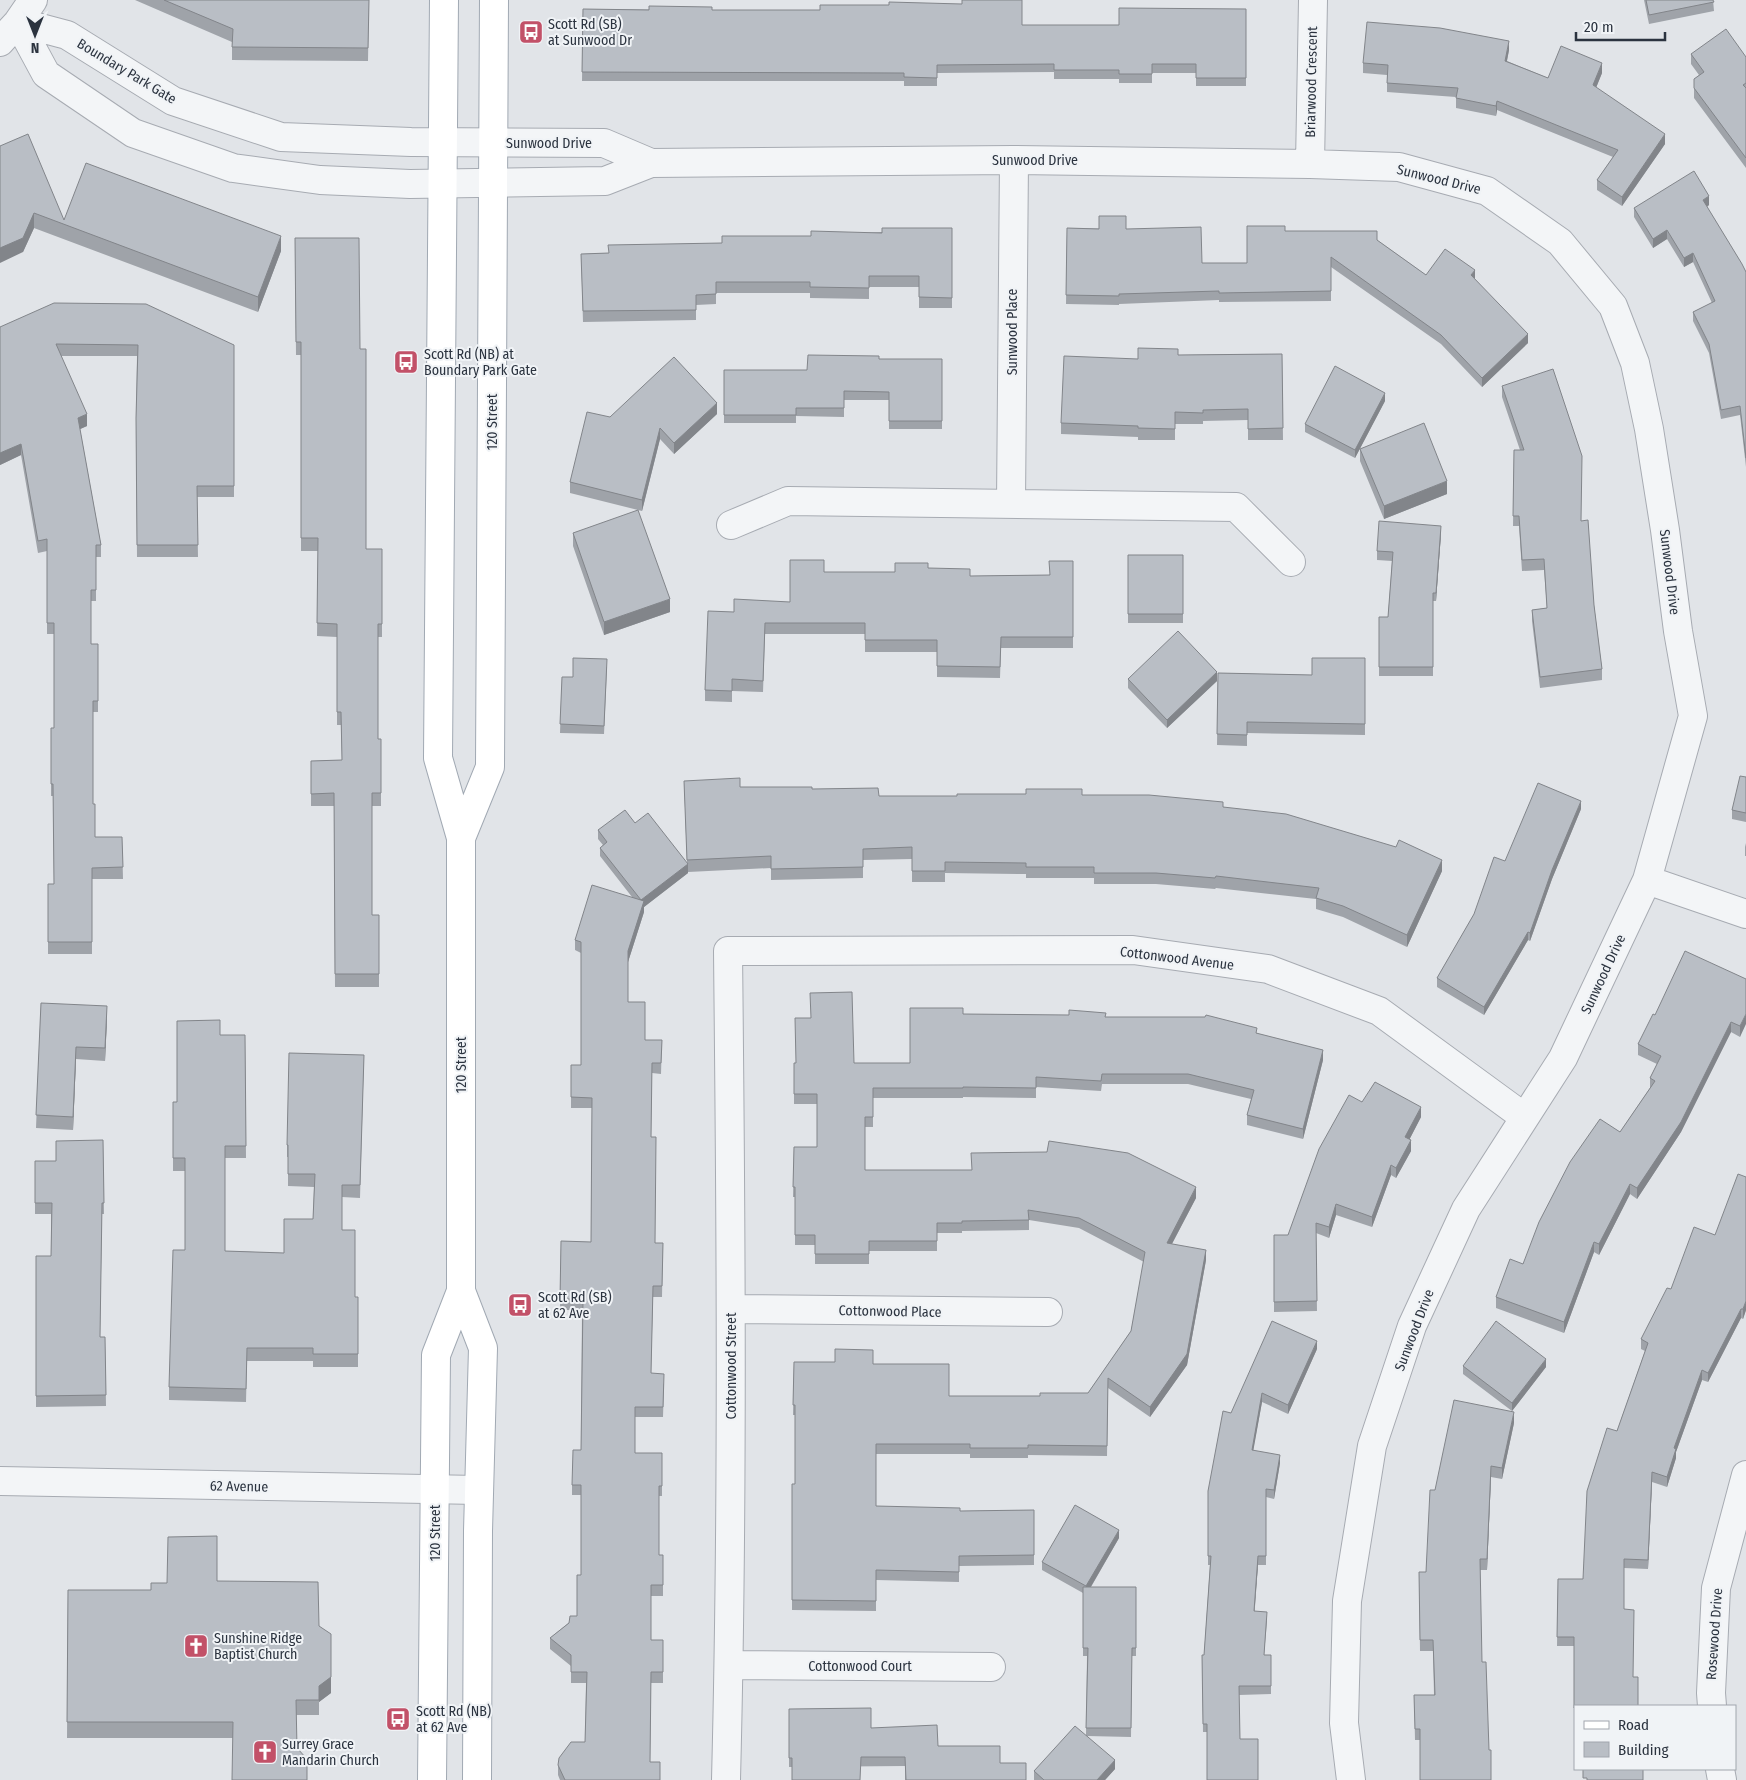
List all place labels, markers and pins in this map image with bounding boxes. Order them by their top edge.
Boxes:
place label: Scott Rd (SB) at Sunwood Dr [548,16,632,49]
bus stop icon: Scott Rd (SB) at Sunwood Dr [518,19,544,45]
place label: Scott Rd (NB) at Boundary Park Gate [424,346,537,379]
bus stop icon: Scott Rd (NB) at Boundary Park Gate [393,349,419,375]
place label: Scott Rd (SB) at 62 Ave [538,1289,612,1322]
bus stop icon: Scott Rd (SB) at 62 Ave [507,1292,533,1318]
place label: Sunshine Ridge Baptist Church [214,1630,302,1663]
church icon: Sunshine Ridge Baptist Church [183,1633,209,1659]
place label: Scott Rd (NB) at 62 Ave [416,1703,491,1736]
bus stop icon: Scott Rd (NB) at 62 Ave [385,1706,411,1732]
place label: Surrey Grace Mandarin Church [282,1736,379,1769]
church icon: Surrey Grace Mandarin Church [252,1739,278,1765]

